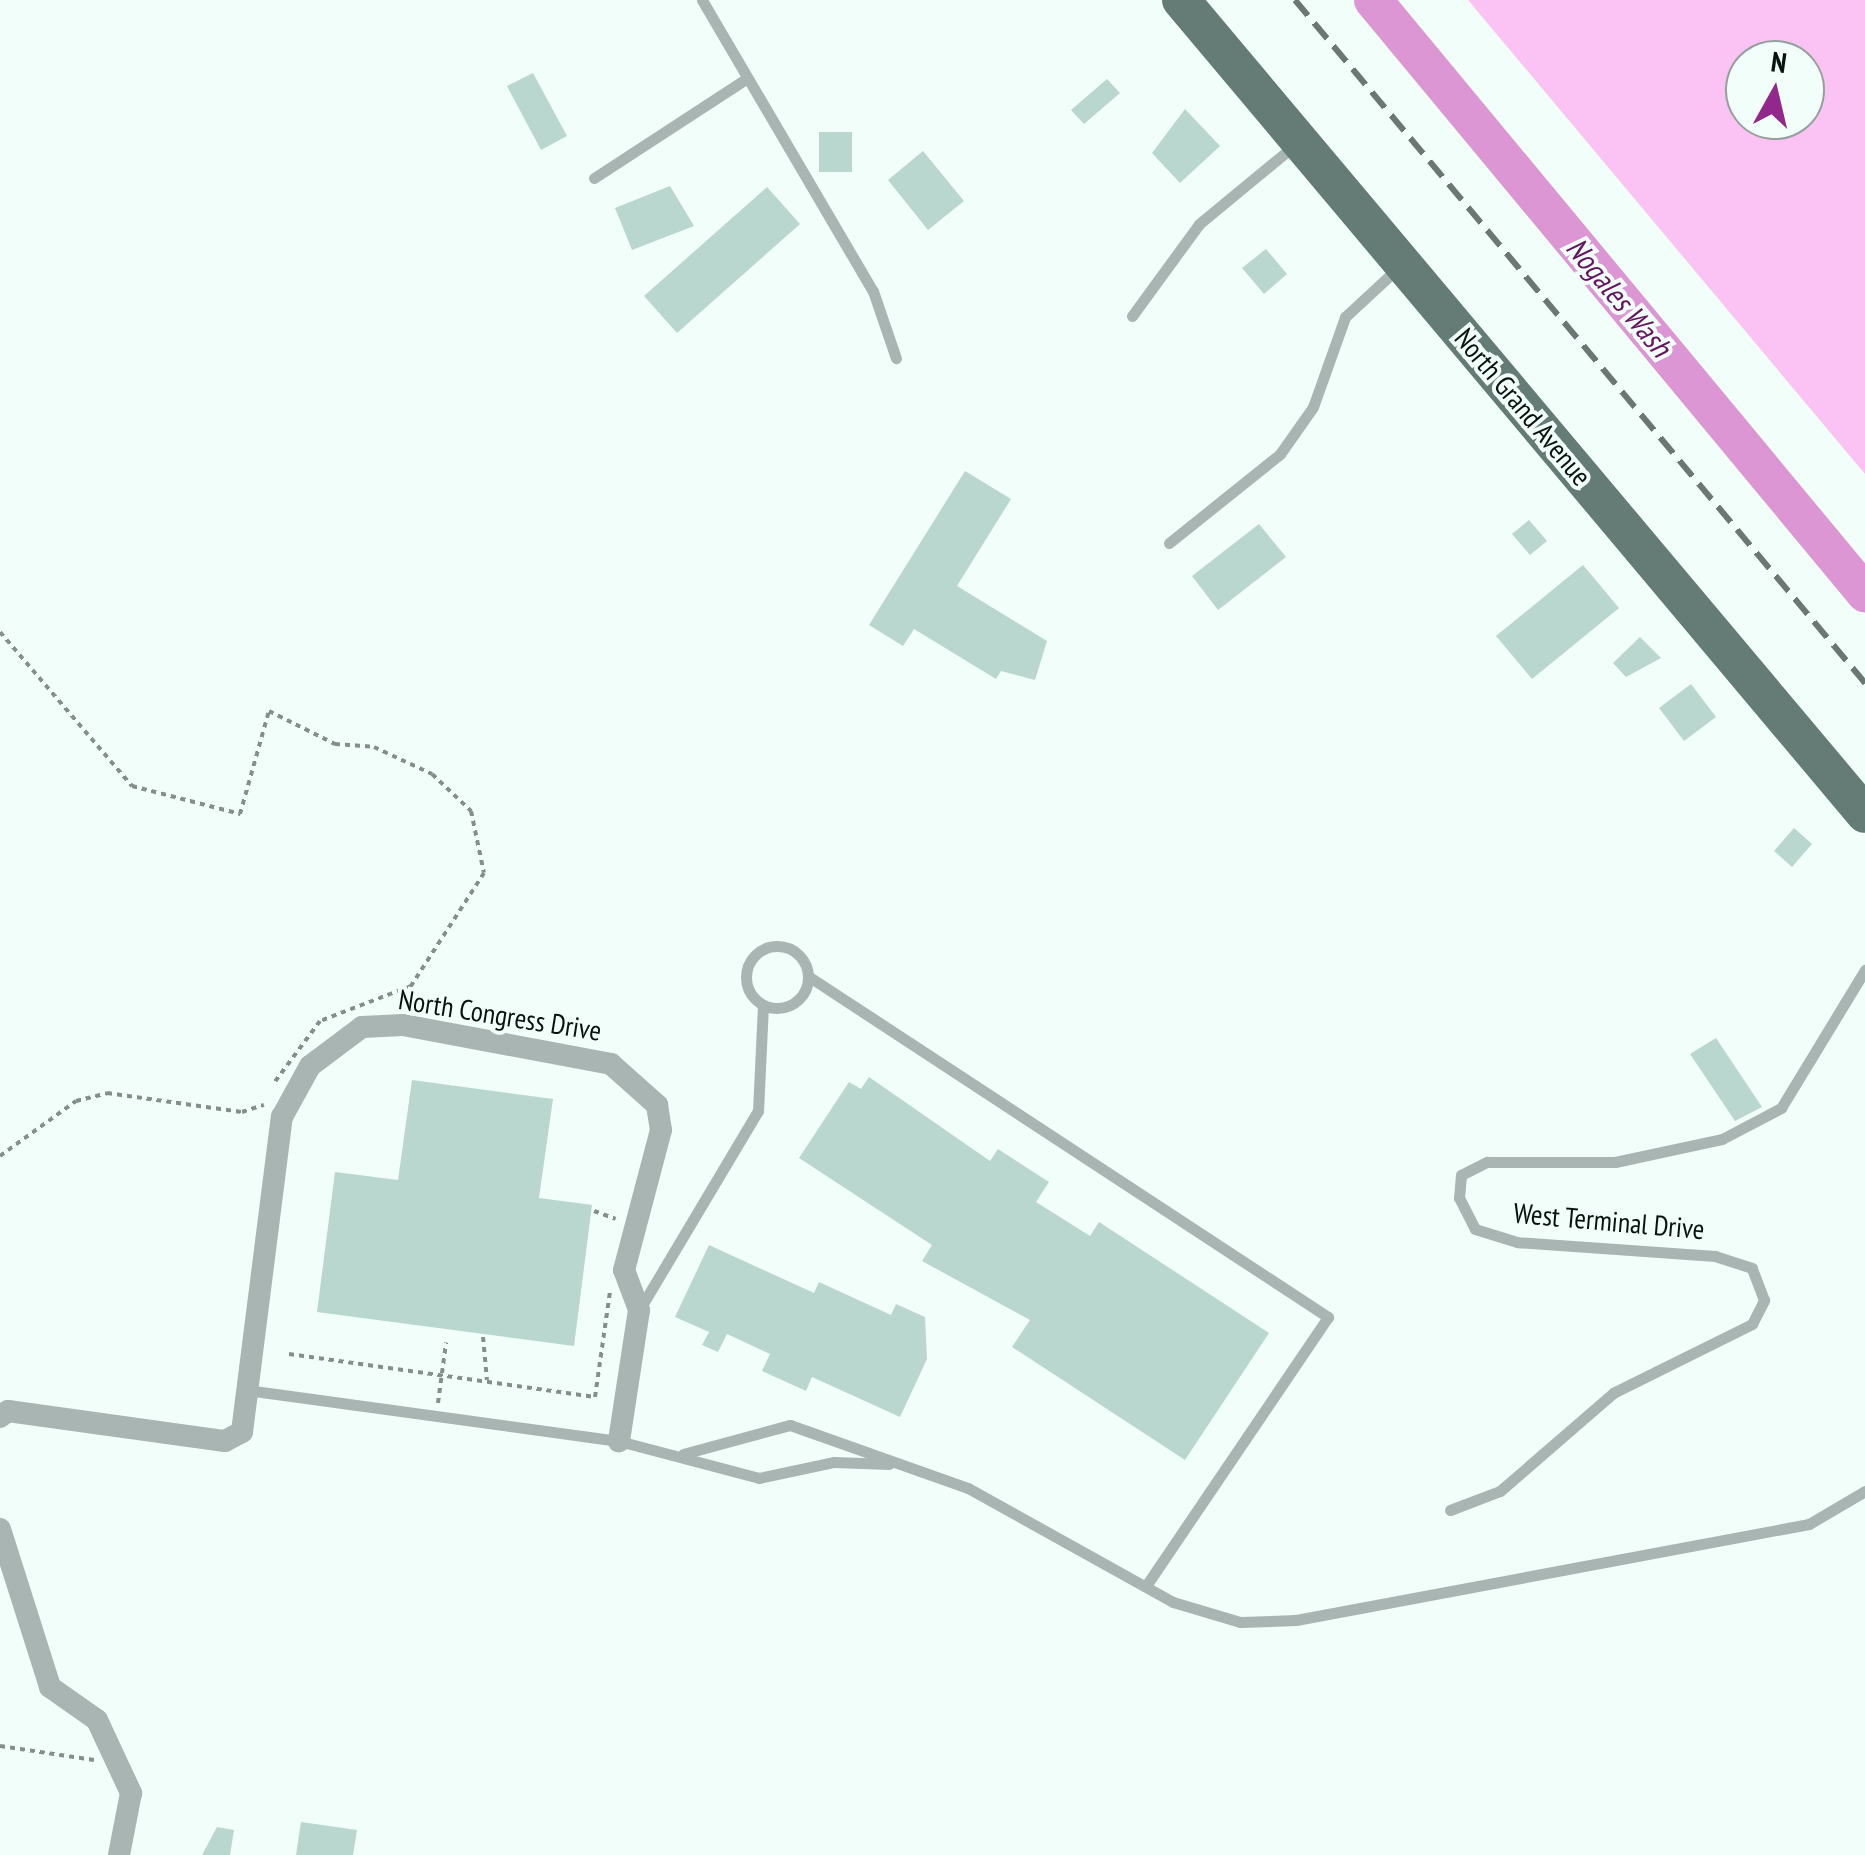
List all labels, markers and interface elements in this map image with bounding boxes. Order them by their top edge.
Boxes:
north arrow [1725,40,1825,140]
text: N [1769,42,1789,81]
water label: Nogales Wash [1559,230,1679,364]
street label: North Grand Avenue [1447,321,1599,493]
street label: North Congress Drive [396,982,604,1048]
street label: West Terminal Drive [1512,1196,1706,1246]

